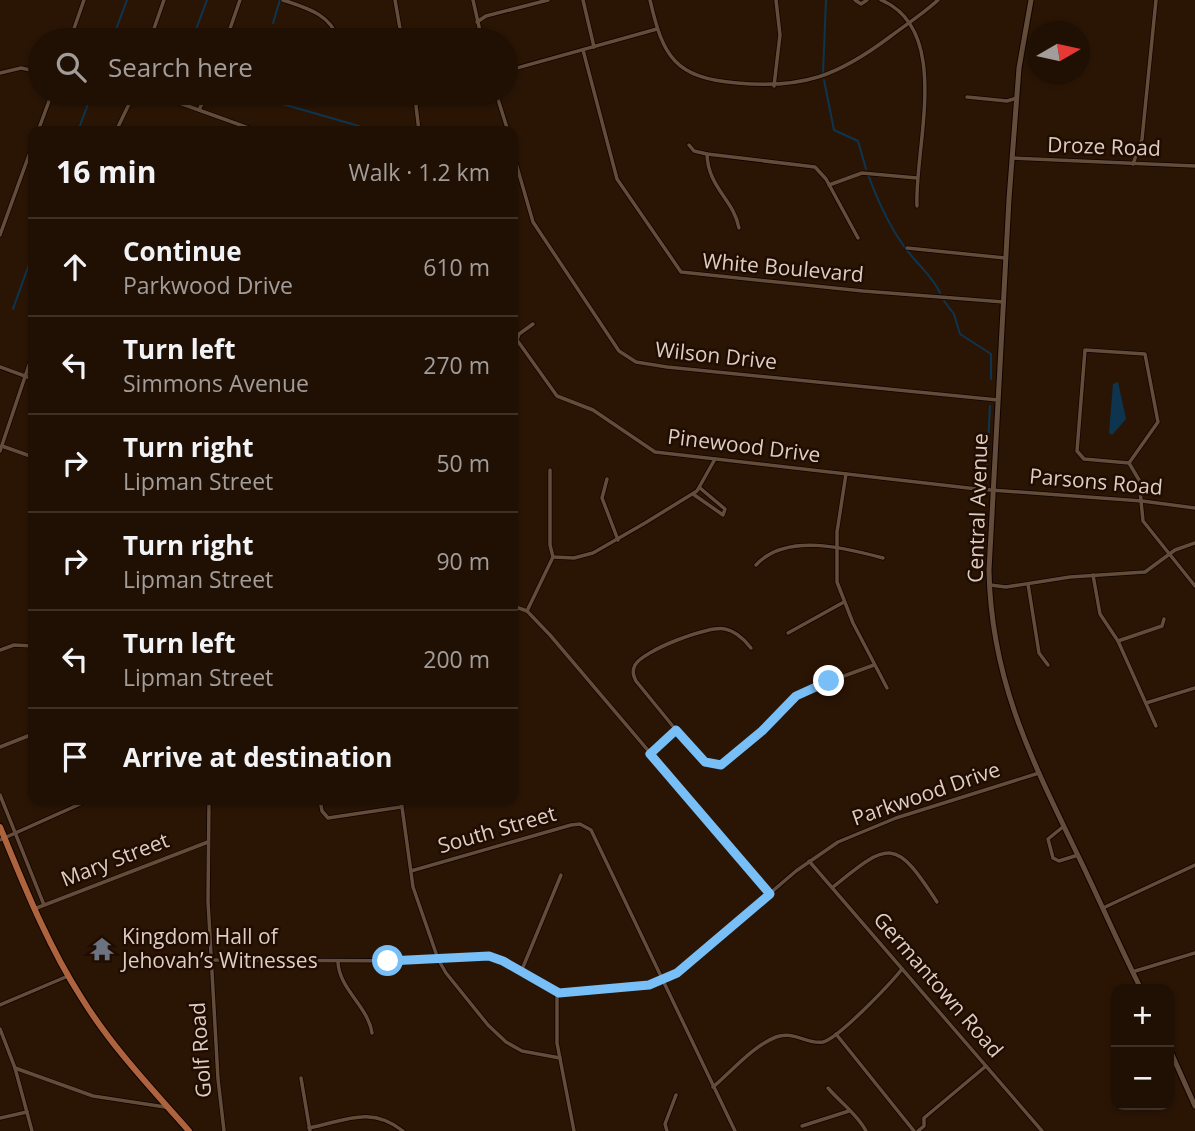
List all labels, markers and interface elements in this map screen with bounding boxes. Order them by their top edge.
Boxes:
north arrow [1027,21,1090,84]
search box [28,28,518,105]
icon: search [52,48,90,86]
text: Search here [108,49,253,85]
street label: Droze Road [1047,130,1161,162]
text: 16 min [56,151,156,192]
text: Walk · 1.2 km [348,156,490,188]
text: Continue [123,233,242,269]
street label: White Boulevard [701,246,865,288]
icon: ahead [56,248,94,286]
text: 610 m [423,251,490,283]
text: Parkwood Drive [123,269,293,301]
text: Turn left [123,331,235,367]
street label: Wilson Drive [654,335,778,375]
icon: left [56,346,94,384]
text: 270 m [423,349,490,381]
text: Simmons Avenue [123,367,309,399]
street label: Pinewood Drive [666,422,822,468]
text: Turn right [123,429,254,465]
street label: Central Avenue [960,433,994,583]
icon: right [56,444,94,482]
text: 50 m [436,447,490,479]
street label: Parsons Road [1028,461,1164,501]
text: Lipman Street [123,465,273,497]
text: Turn right [123,527,254,563]
icon: right [56,542,94,580]
text: 90 m [436,545,490,577]
text: Lipman Street [123,563,273,595]
text: Turn left [123,625,235,661]
icon: left [56,640,94,678]
text: 200 m [423,643,490,675]
text: Lipman Street [123,661,273,693]
route end [813,665,844,696]
icon: arrive [56,738,94,776]
text: Arrive at destination [123,739,392,775]
street label: Parkwood Drive [848,755,1004,832]
street label: South Street [434,799,559,859]
street label: Mary Street [57,826,173,893]
street label: Germantown Road [868,906,1010,1063]
place label: Kingdom Hall of Jehovah’s Witnesses [120,922,318,974]
temple icon: Kingdom Hall of Jehovah’s Witnesses [88,935,116,963]
route start [372,945,403,976]
map controls [1111,984,1174,1110]
button: + [1111,984,1174,1047]
street label: Golf Road [183,1001,217,1099]
button: − [1111,1047,1174,1110]

